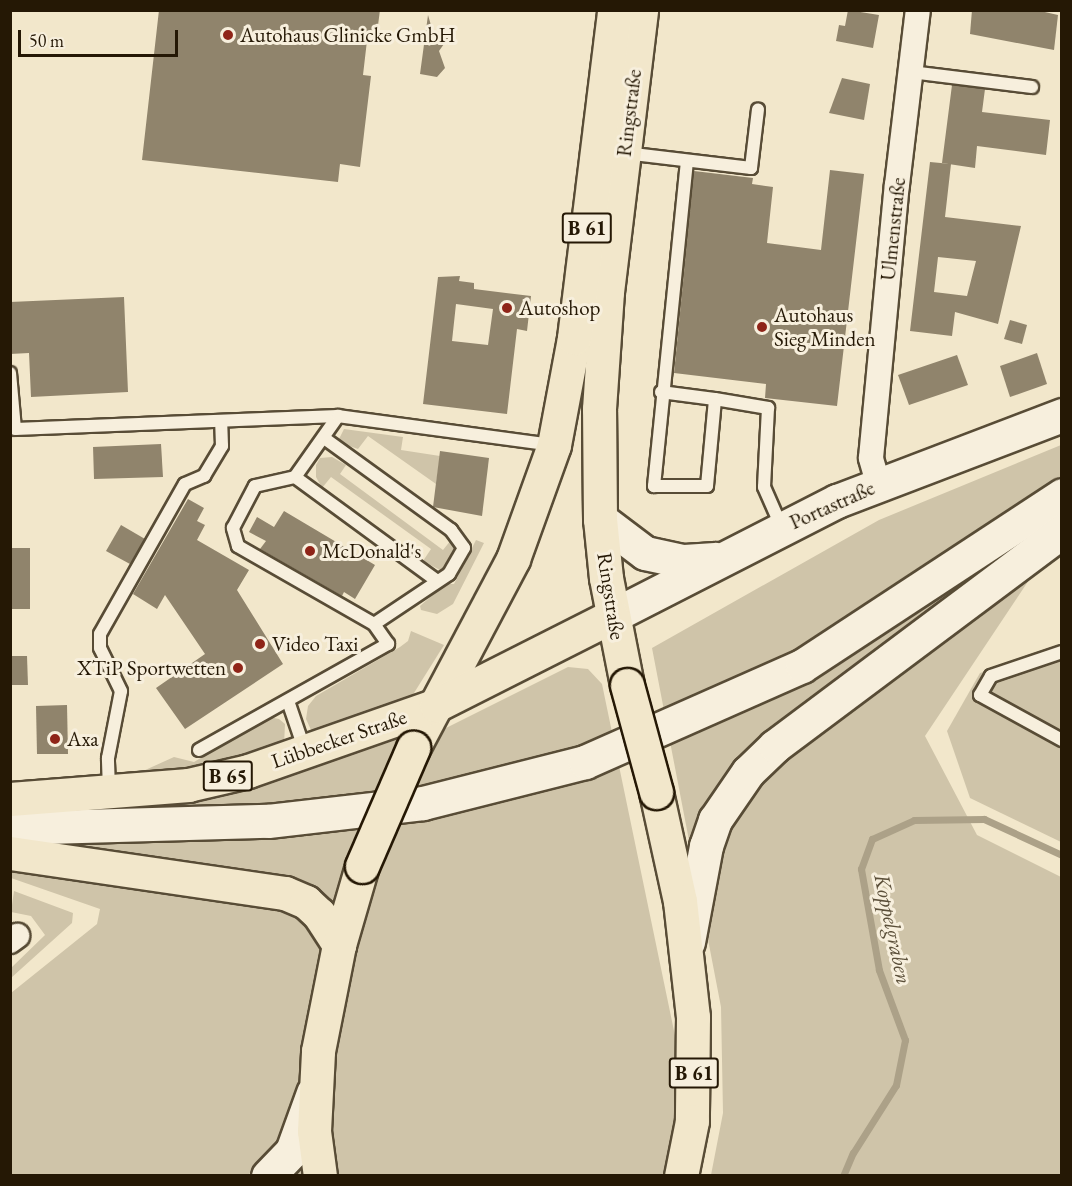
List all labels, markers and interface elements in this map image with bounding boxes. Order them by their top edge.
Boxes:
scale bar [21,18,182,56]
place label: Autohaus Glinicke GmbH [240,22,456,48]
marker: Autohaus Glinicke GmbH [221,28,235,42]
text: 50 m [29,29,64,52]
street label: Ringstraße [611,68,647,158]
street label: Ulmenstraße [875,176,911,282]
road number: B 61 [562,211,612,245]
place label: Autoshop [519,295,600,321]
marker: Autoshop [500,301,514,315]
place label: Autohaus Sieg Minden [774,302,875,352]
marker: Autohaus Sieg Minden [755,320,769,334]
street label: Portastraße [786,475,878,535]
place label: McDonald's [322,538,421,564]
marker: McDonald's [303,544,317,558]
street label: Ringstraße [592,551,630,641]
place label: Video Taxi [272,631,358,657]
marker: Video Taxi [253,637,267,651]
place label: XTiP Sportwetten [77,655,226,681]
marker: XTiP Sportwetten [231,661,245,675]
street label: Lübbecker Straße [268,704,410,774]
place label: Axa [67,726,99,752]
marker: Axa [48,732,62,746]
road number: B 65 [202,759,254,793]
water label: Koppelgraben [868,871,918,987]
road number: B 61 [668,1056,720,1090]

